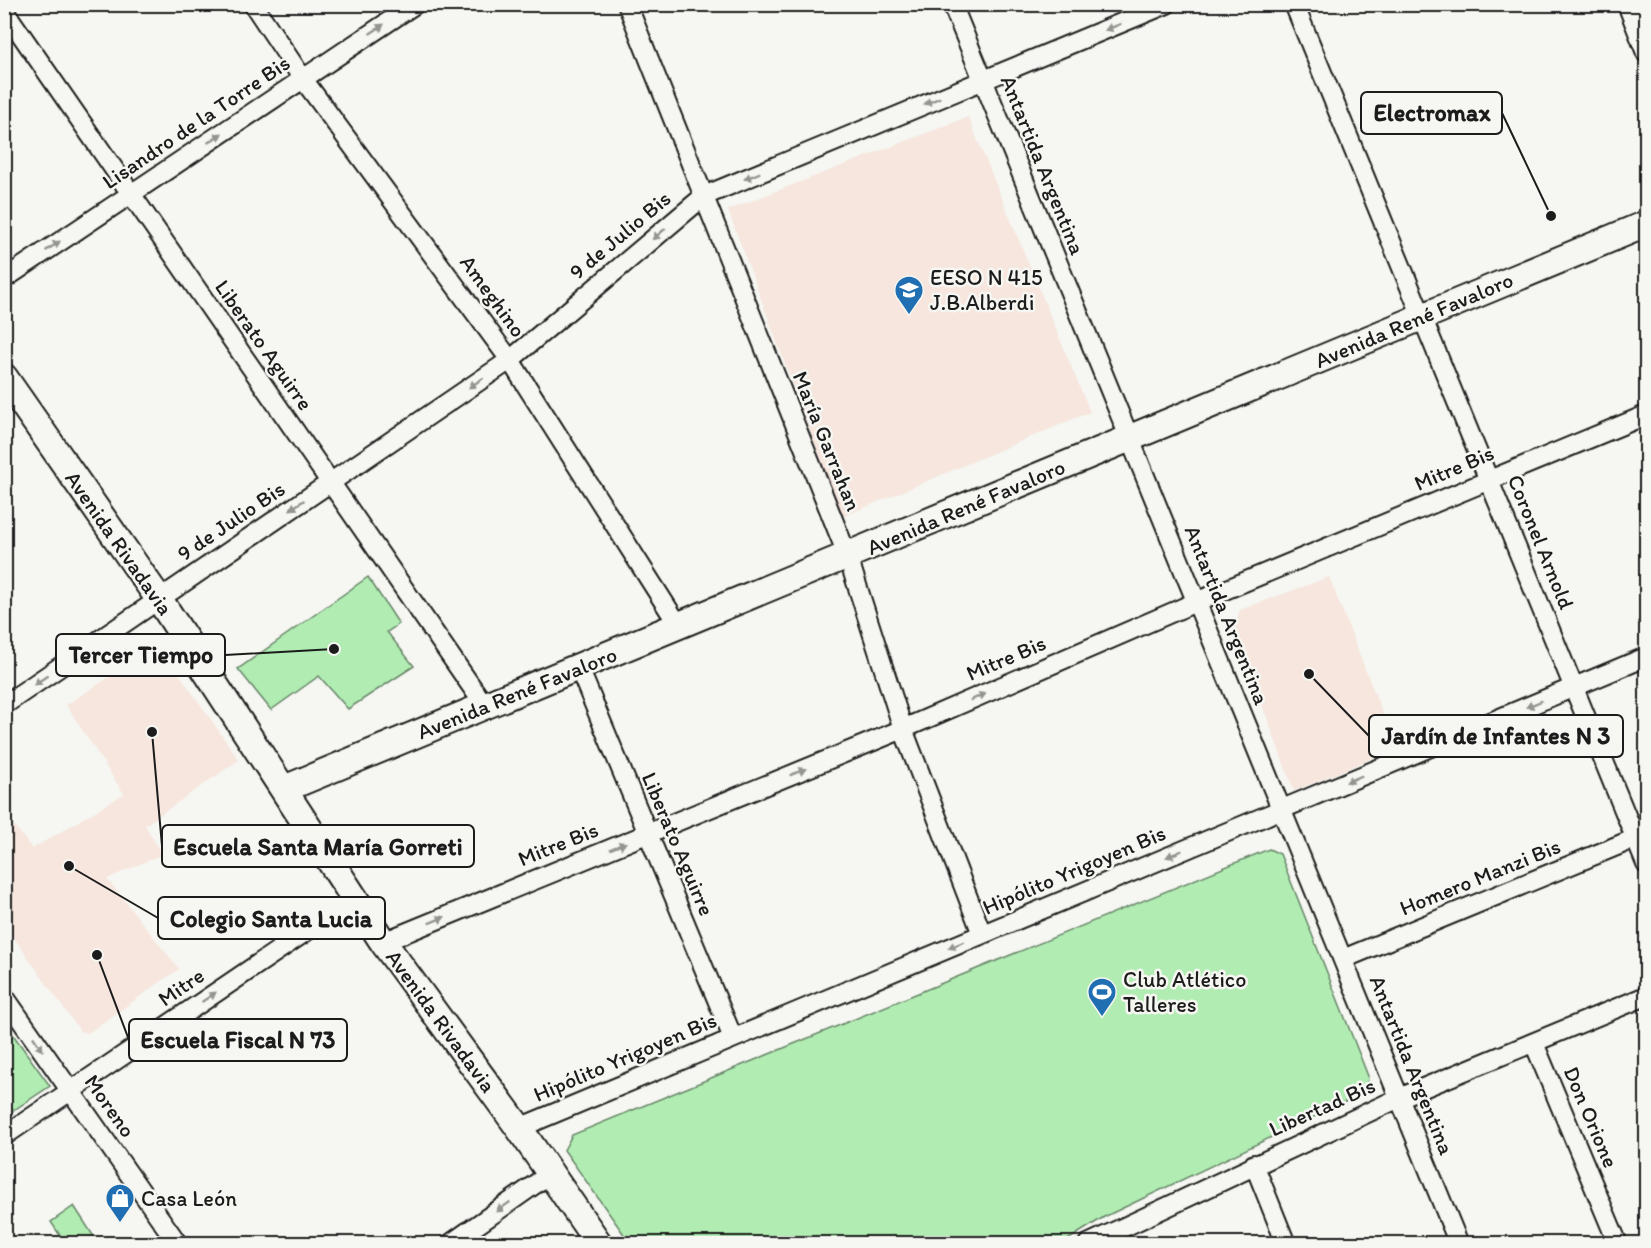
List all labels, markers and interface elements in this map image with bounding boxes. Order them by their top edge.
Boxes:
one-way arrow [1103,22,1121,32]
one-way arrow [369,24,385,35]
street label: Lisandro de la Torre Bis [97,49,295,195]
street label: Antartida Argentina [995,71,1092,259]
callout: Electromax [1361,92,1502,134]
one-way arrow [923,96,941,106]
text: Electromax [1374,98,1492,127]
one-way arrow [207,133,223,144]
one-way arrow [743,172,761,181]
street label: 9 de Julio Bis [564,185,676,285]
one-way arrow [652,227,667,240]
one-way arrow [45,241,61,252]
street label: Ameghino [454,250,532,342]
place label: EESO N 415 J.B.Alberdi [930,264,1042,316]
street label: Avenida René Favaloro [1311,266,1517,374]
street label: Liberato Aguirre [209,274,319,416]
school or university icon: EESO N 415 J.B.Alberdi [893,274,925,316]
street label: María Garrahan [787,367,867,515]
one-way arrow [468,377,484,389]
street label: Mitre Bis [1410,439,1498,497]
street label: Avenida René Favaloro [863,453,1069,561]
street label: Avenida Rivadavia [59,466,179,620]
street label: Coronel Arnold [1502,471,1580,613]
street label: 9 de Julio Bis [172,475,290,567]
one-way arrow [289,499,305,510]
street label: Antartida Argentina [1179,521,1276,709]
street label: Mitre Bis [962,629,1050,687]
callout: Tercer Tiempo [56,634,225,676]
text: Tercer Tiempo [68,640,213,670]
street label: Avenida René Favaloro [413,641,621,745]
one-way arrow [34,674,50,686]
one-way arrow [969,691,987,701]
one-way arrow [1525,699,1543,709]
callout: Jardín de Infantes N 3 [1369,715,1623,757]
text: Jardín de Infantes N 3 [1381,721,1610,750]
one-way arrow [789,767,807,776]
street label: Liberato Aguirre [636,768,720,920]
one-way arrow [1345,774,1363,784]
street label: Mitre Bis [514,816,602,872]
street label: Hipólito Yrigoyen Bis [978,819,1170,921]
callout: Escuela Santa María Gorreti [162,825,474,867]
text: Escuela Santa María Gorreti [173,832,463,861]
street label: Homero Manzi Bis [1396,832,1564,922]
one-way arrow [609,841,627,851]
one-way arrow [1165,849,1183,859]
callout: Colegio Santa Lucia [158,897,385,939]
text: Colegio Santa Lucia [170,904,373,934]
one-way arrow [429,915,447,925]
one-way arrow [946,940,964,950]
street label: Avenida Rivadavia [380,944,502,1098]
street label: Mitre [153,962,209,1012]
place label: Club Atlético Talleres [1123,966,1246,1018]
street label: Antartida Argentina [1364,971,1461,1159]
sports icon: Club Atlético Talleres [1086,976,1118,1018]
one-way arrow [201,991,217,1003]
street label: Hipólito Yrigoyen Bis [529,1006,721,1108]
callout: Escuela Fiscal N 73 [129,1019,347,1061]
text: Escuela Fiscal N 73 [141,1025,335,1054]
one-way arrow [32,1036,44,1052]
street label: Don Orione [1558,1062,1624,1172]
street label: Moreno [79,1069,141,1143]
street label: Libertad Bis [1265,1072,1379,1142]
shop icon: Casa León [104,1182,136,1224]
place label: Casa León [141,1185,237,1212]
one-way arrow [495,1201,511,1213]

